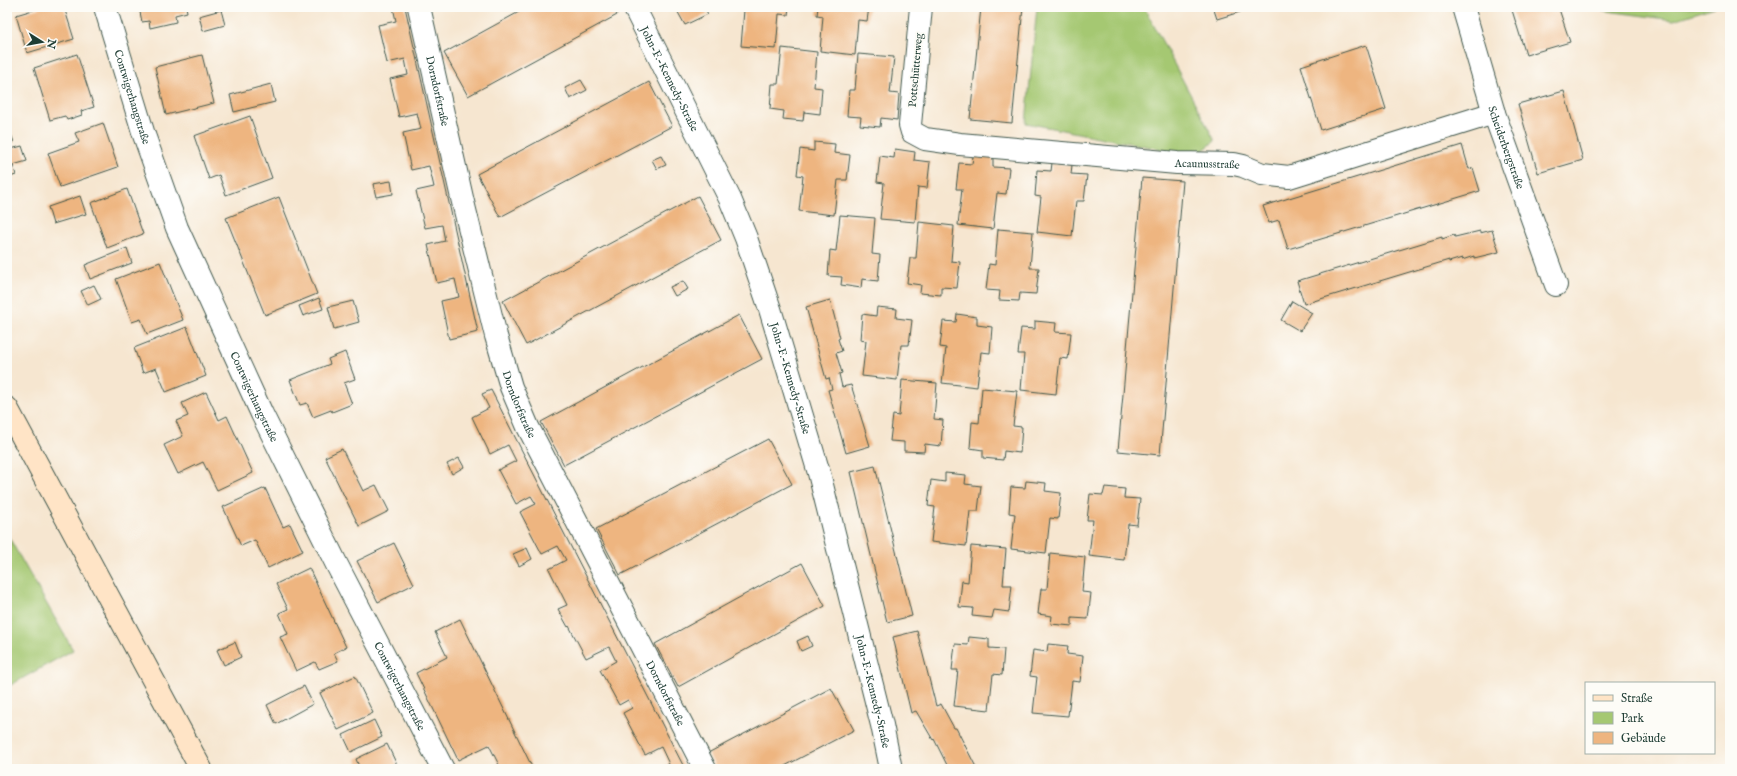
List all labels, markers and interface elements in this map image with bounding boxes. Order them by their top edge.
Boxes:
north arrow [22,22,62,62]
street label: John-F.-Kennedy-Straße [636,22,701,134]
street label: Pottschütterweg [906,31,926,108]
text: N [43,37,59,50]
street label: Contwigerhangstraße [110,48,153,146]
street label: Dorndorfstraße [422,55,452,128]
street label: Scheiderbergstraße [1484,105,1527,191]
street label: Acaunusstraße [1174,157,1241,173]
street label: John-F.-Kennedy-Straße [766,319,813,436]
street label: Contwigerhangstraße [226,350,281,445]
street label: Dorndorfstraße [499,369,539,441]
street label: John-F.-Kennedy-Straße [851,632,893,749]
street label: Contwigerhangstraße [370,640,428,733]
street label: Dorndorfstraße [642,658,687,728]
legend [1585,682,1715,754]
text: Straße [1621,691,1653,706]
text: Park [1621,711,1644,726]
text: Gebäude [1621,731,1666,746]

